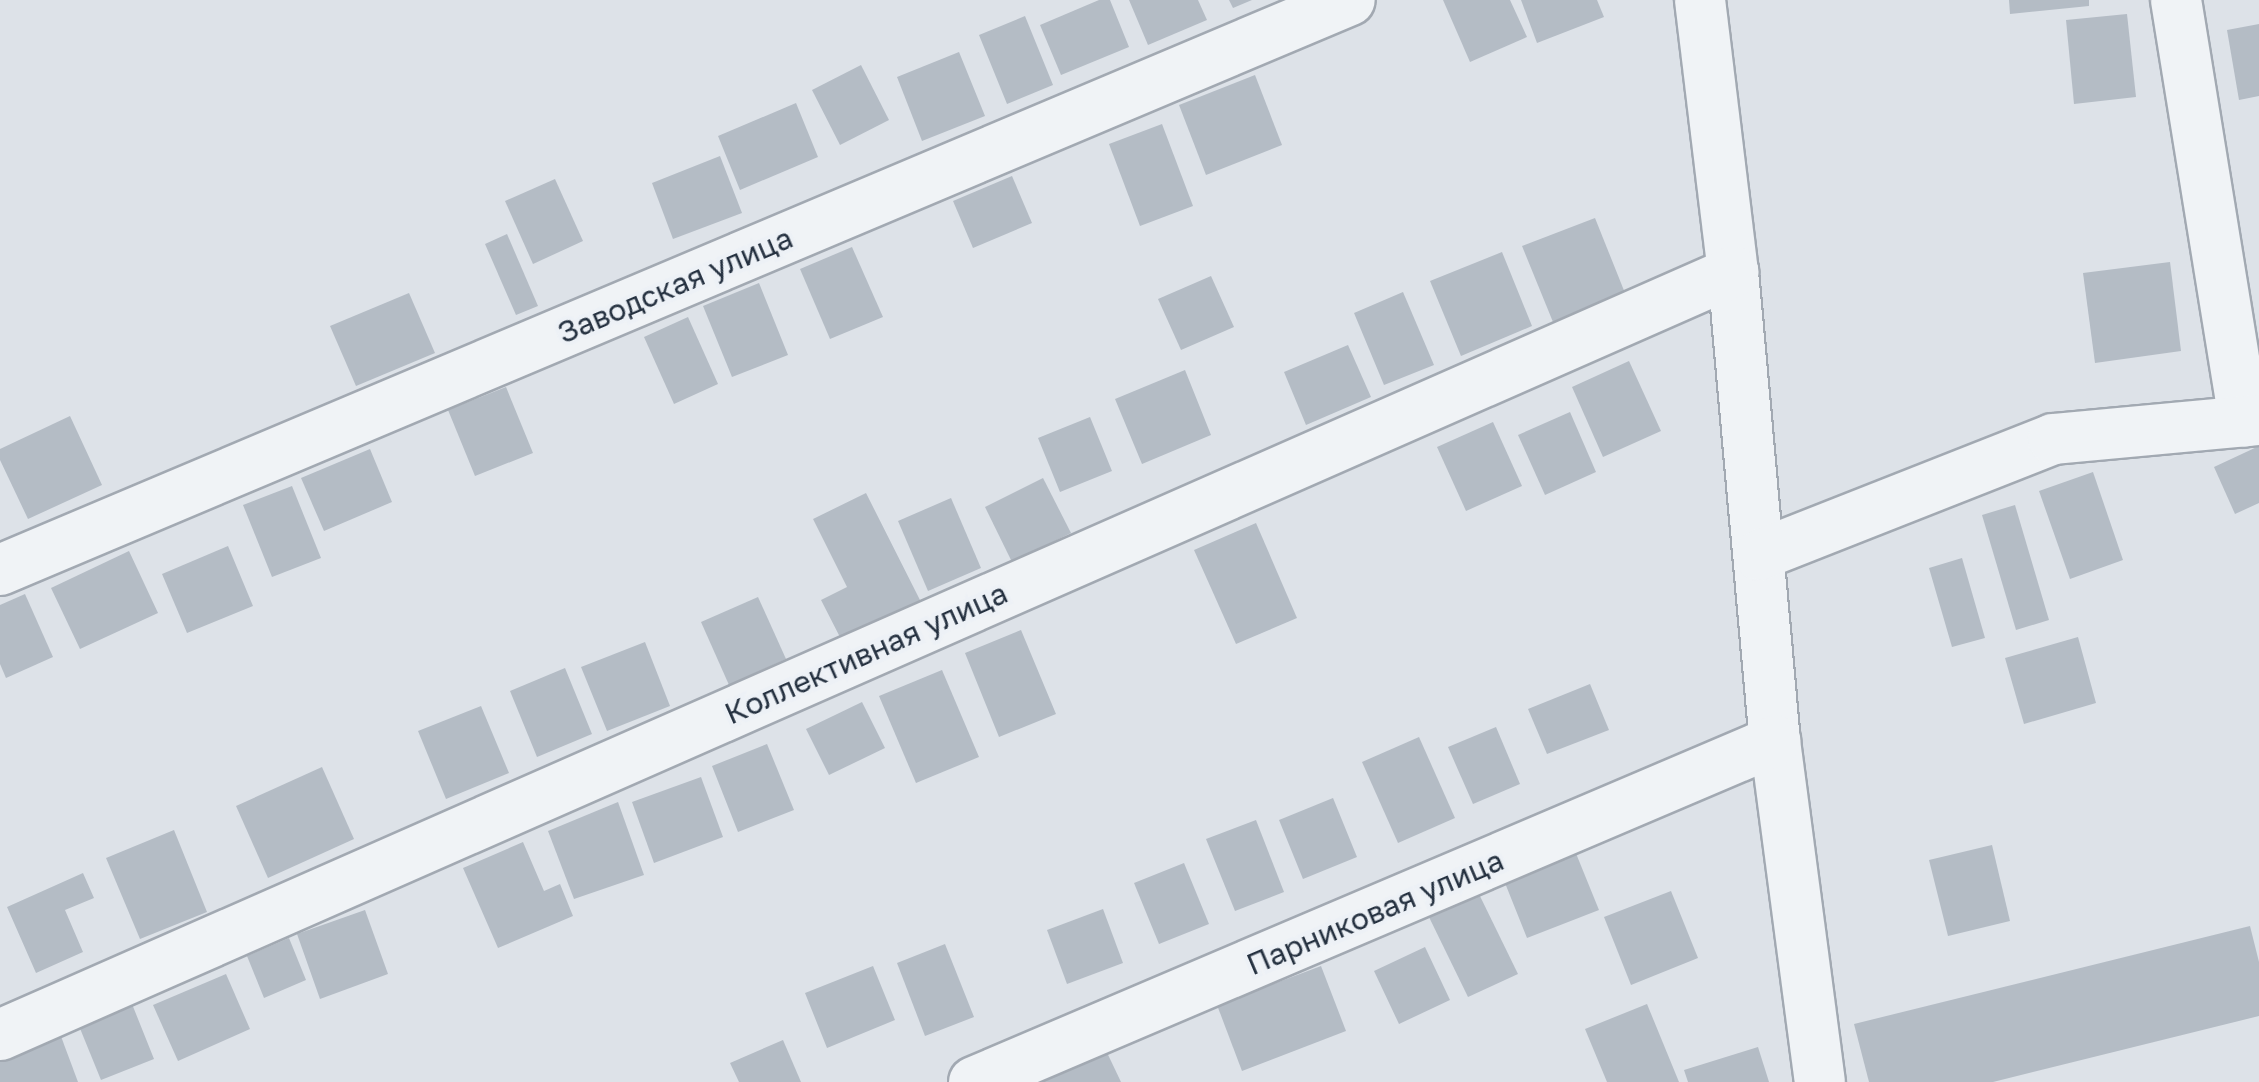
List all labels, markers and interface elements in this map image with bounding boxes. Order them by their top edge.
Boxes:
street label: Заводская улица [552,219,798,351]
street label: Коллективная улица [719,574,1013,732]
street label: Парниковая улица [1241,842,1509,982]

